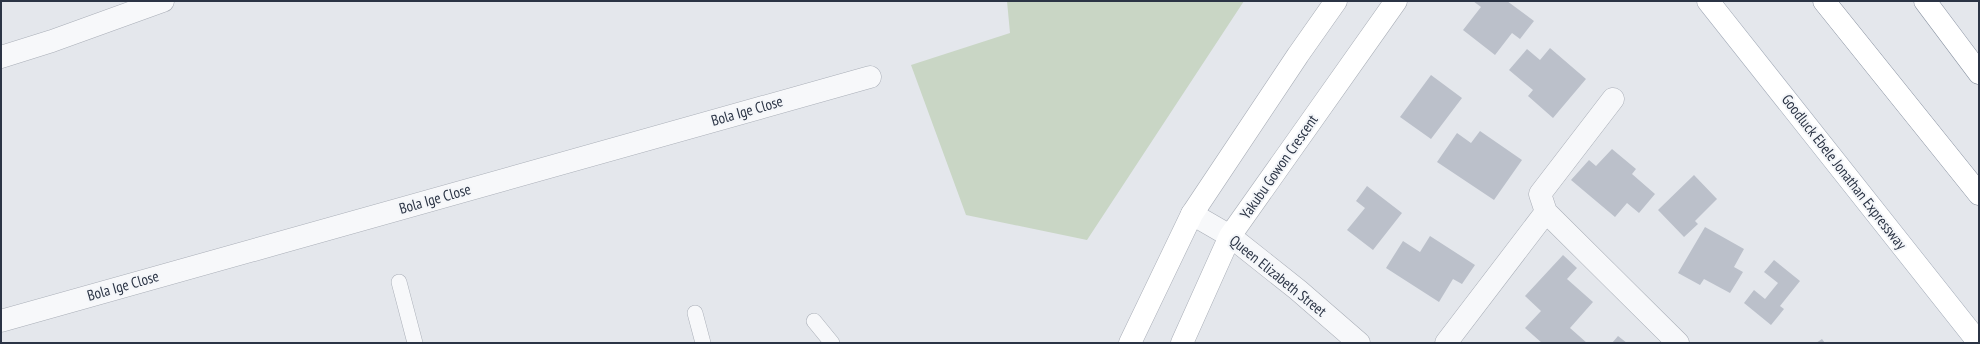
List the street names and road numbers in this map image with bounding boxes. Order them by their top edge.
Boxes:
street label: Goodluck Ebele Jonathan Expressway [1778,90,1911,254]
street label: Bola Ige Close [709,91,785,130]
street label: Yakubu Gowon Crescent [1235,111,1322,223]
street label: Bola Ige Close [397,179,473,218]
street label: Queen Elizabeth Street [1226,231,1331,320]
street label: Bola Ige Close [85,266,161,305]

